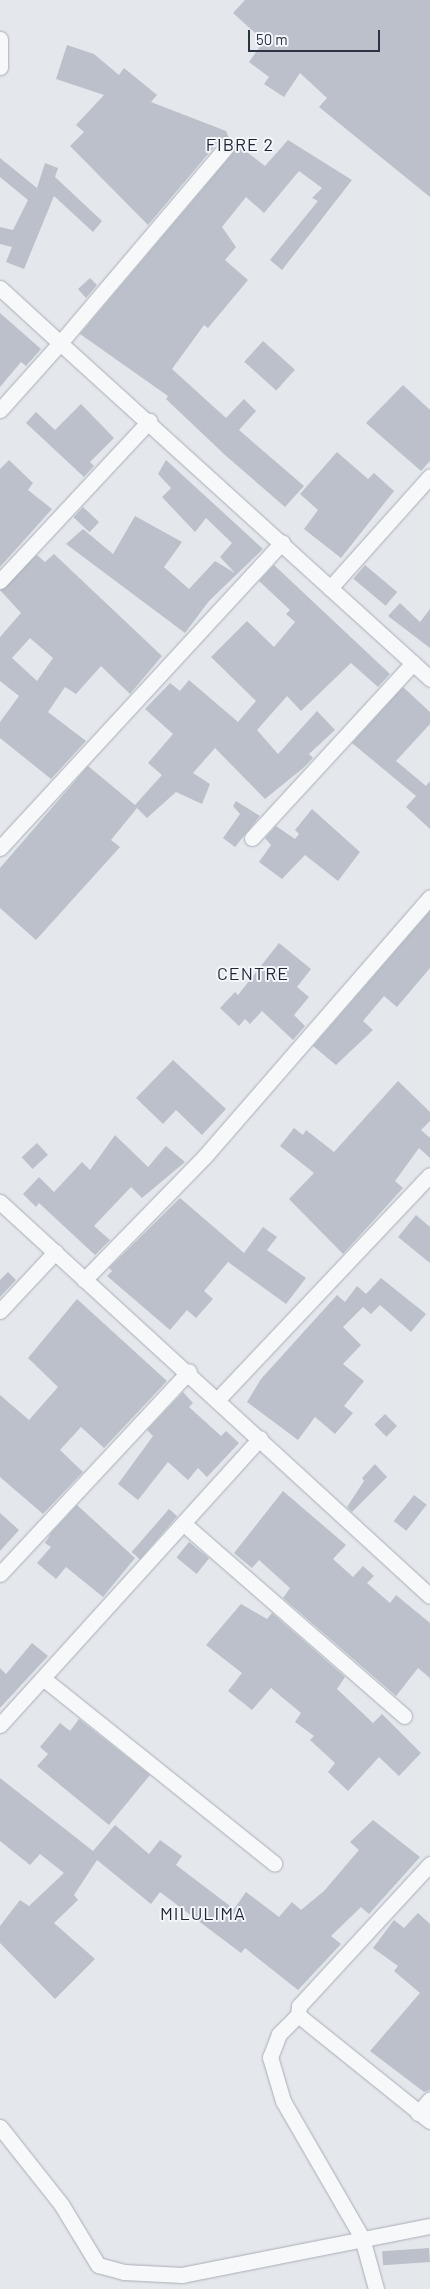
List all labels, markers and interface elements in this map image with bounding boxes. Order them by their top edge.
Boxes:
scale bar [250,20,382,52]
text: 50 m [256,30,288,48]
district label: FIBRE 2 [205,133,275,155]
district label: CENTRE [216,962,290,984]
district label: MILULIMA [159,1902,247,1924]

